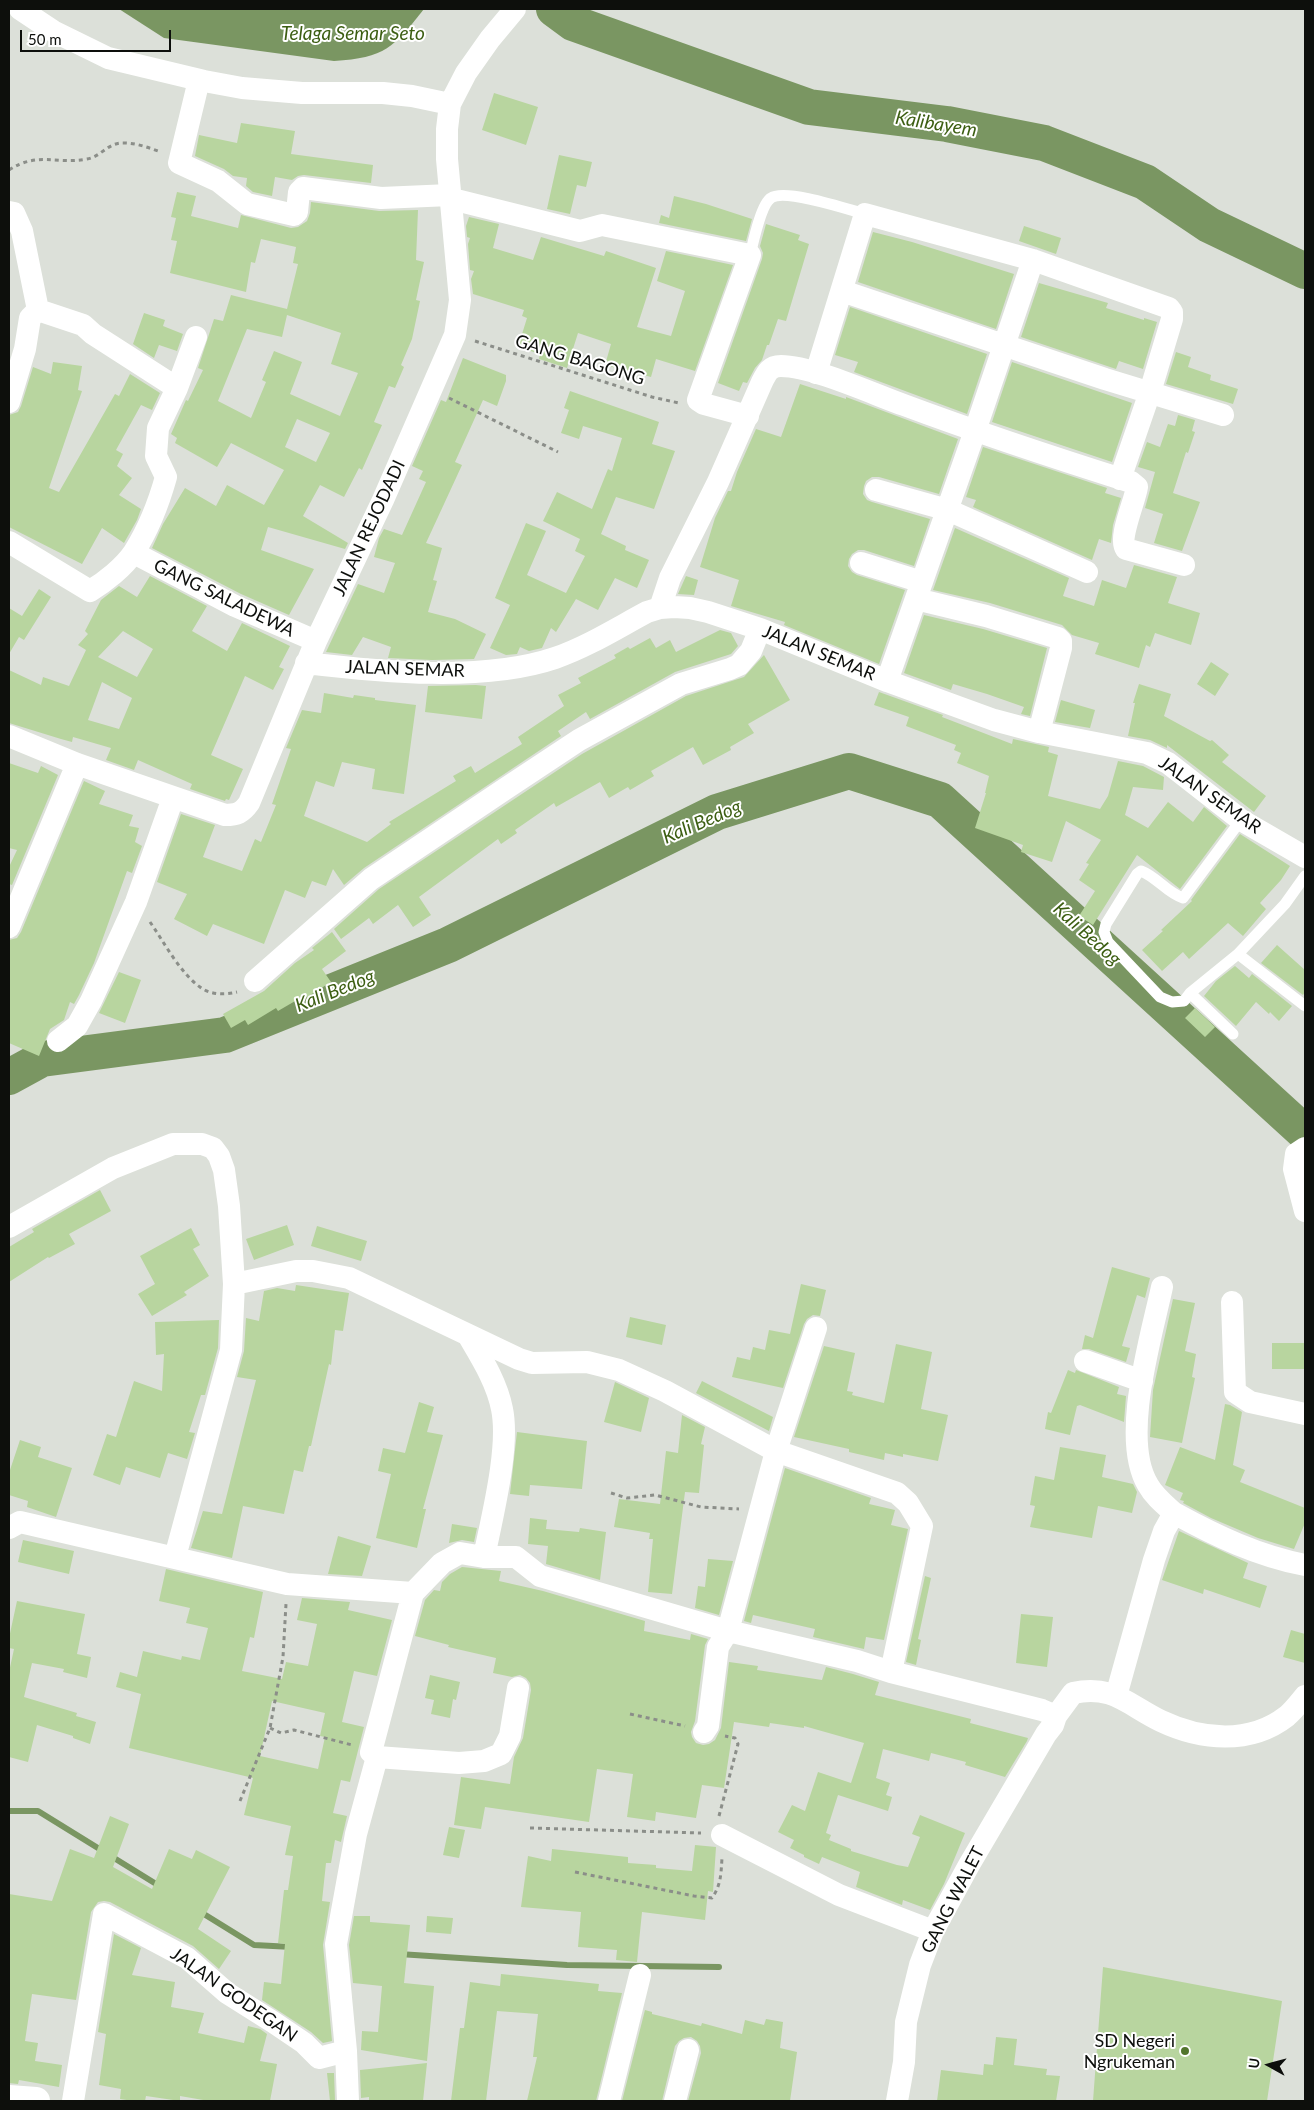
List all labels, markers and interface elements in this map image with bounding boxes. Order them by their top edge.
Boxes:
scale bar [22,20,174,52]
water label: Telaga Semar Seto [281,23,425,45]
text: 50 m [28,30,62,48]
water label: Kalibayem [894,106,978,142]
street label: GANG BAGONG [513,330,647,390]
street label: JALAN REJODADI [328,457,410,599]
street label: GANG SALADEWA [150,555,298,641]
street label: JALAN SEMAR [759,621,879,685]
street label: JALAN SEMAR [345,656,465,682]
street label: JALAN SEMAR [1155,752,1265,838]
water label: Kali Bedog [659,795,745,849]
water label: Kali Bedog [1048,898,1126,970]
water label: Kali Bedog [292,965,378,1017]
street label: GANG WALET [917,1843,989,1957]
street label: JALAN GODEGAN [166,1943,302,2047]
place label: SD Negeri Ngrukeman [1084,2030,1175,2072]
north arrow [1244,2040,1294,2090]
marker: SD Negeri Ngrukeman [1179,2045,1191,2057]
text: U [1245,2057,1263,2069]

